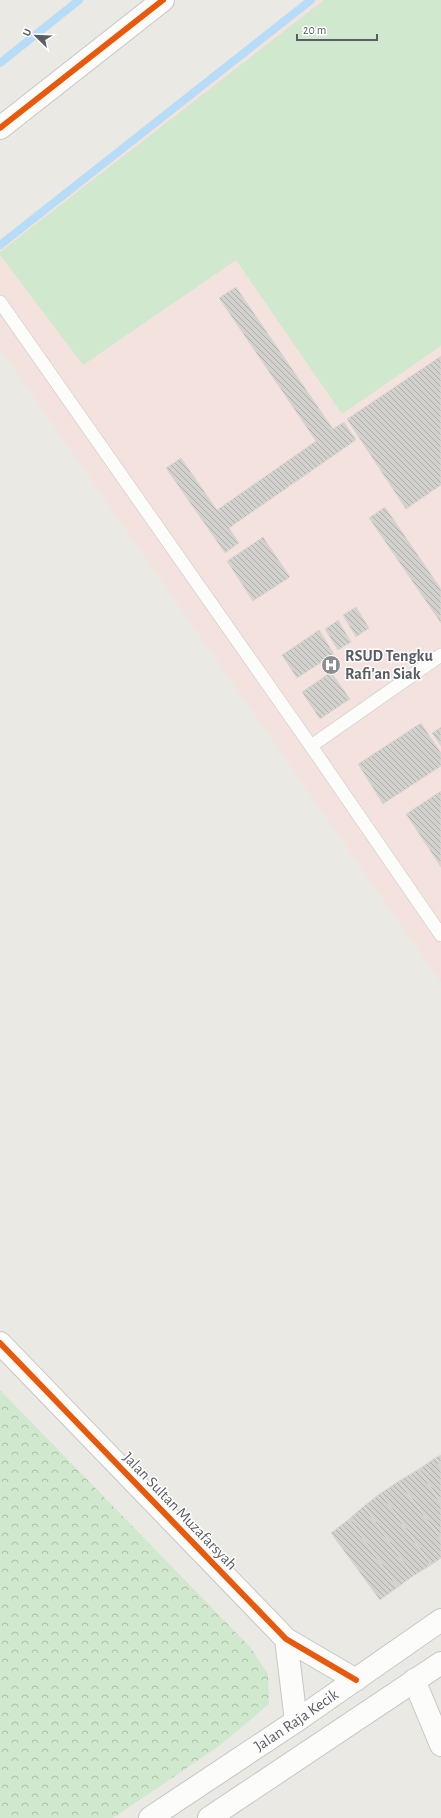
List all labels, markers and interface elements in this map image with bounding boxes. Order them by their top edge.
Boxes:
north arrow [16,16,56,56]
scale bar [297,16,377,42]
text: 20 m [303,24,326,36]
text: U [21,27,34,38]
place label: RSUD Tengku Rafi'an Siak [345,648,433,682]
hospital icon: RSUD Tengku Rafi'an Siak [320,654,342,676]
street label: Jalan Sultan Muzafarsyah [119,1449,240,1574]
street label: Jalan Raja Kecik [252,1686,342,1754]

